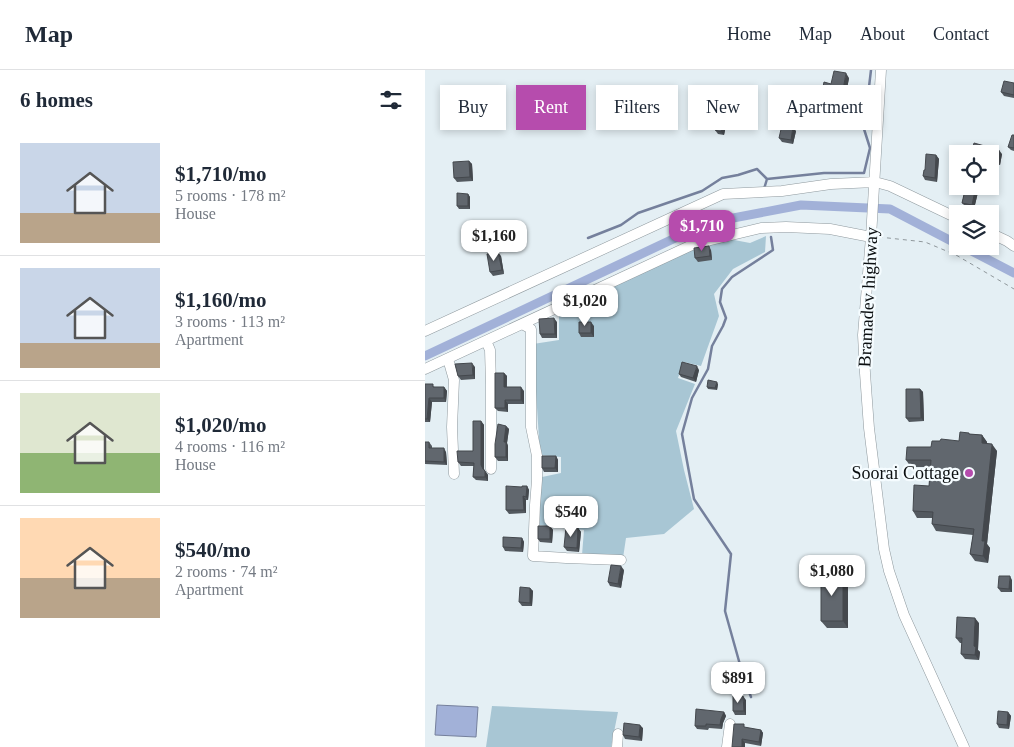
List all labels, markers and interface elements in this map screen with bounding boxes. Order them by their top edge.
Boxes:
text: Map [25,21,73,47]
text: Home [727,24,771,44]
text: Map [799,24,832,44]
text: About [860,24,905,44]
text: Contact [933,24,989,44]
chip: Buy [440,85,506,130]
chip: Rent [516,85,586,130]
chip: Filters [596,85,678,130]
chip: New [688,85,758,130]
chip: Apartment [768,85,881,130]
icon: filters [377,86,405,114]
text: 6 homes [20,88,93,112]
map controls [949,145,999,255]
button: locate [949,145,999,195]
text: $1,710/mo [175,162,267,186]
icon: home [60,163,120,223]
text: 5 rooms · 178 m² [175,187,286,204]
text: House [175,205,216,222]
button: layers [949,205,999,255]
pin: $1,710 [661,210,743,252]
text: $1,710 [680,217,724,234]
pin: $1,160 [453,220,535,262]
street label: Bramadev highway [854,226,882,368]
text: $1,160 [472,227,516,244]
pin: $1,020 [544,284,626,327]
icon: home [60,288,120,348]
text: $1,160/mo [175,288,267,312]
text: $1,020 [563,292,607,309]
text: 3 rooms · 113 m² [175,313,285,330]
text: Apartment [175,331,243,348]
icon: home [60,413,120,473]
text: $1,020/mo [175,413,267,437]
text: 4 rooms · 116 m² [175,438,285,455]
text: House [175,456,216,473]
place label: Soorai Cottage [852,463,959,483]
marker: Soorai Cottage [963,467,975,479]
pin: $540 [541,496,601,538]
text: $540 [555,503,587,520]
icon: home [60,538,120,598]
text: $540/mo [175,538,251,562]
pin: $1,080 [791,554,873,597]
text: $1,080 [810,562,854,579]
text: 2 rooms · 74 m² [175,563,278,580]
text: Apartment [175,581,243,598]
pin: $891 [708,662,768,704]
text: $891 [722,669,754,686]

